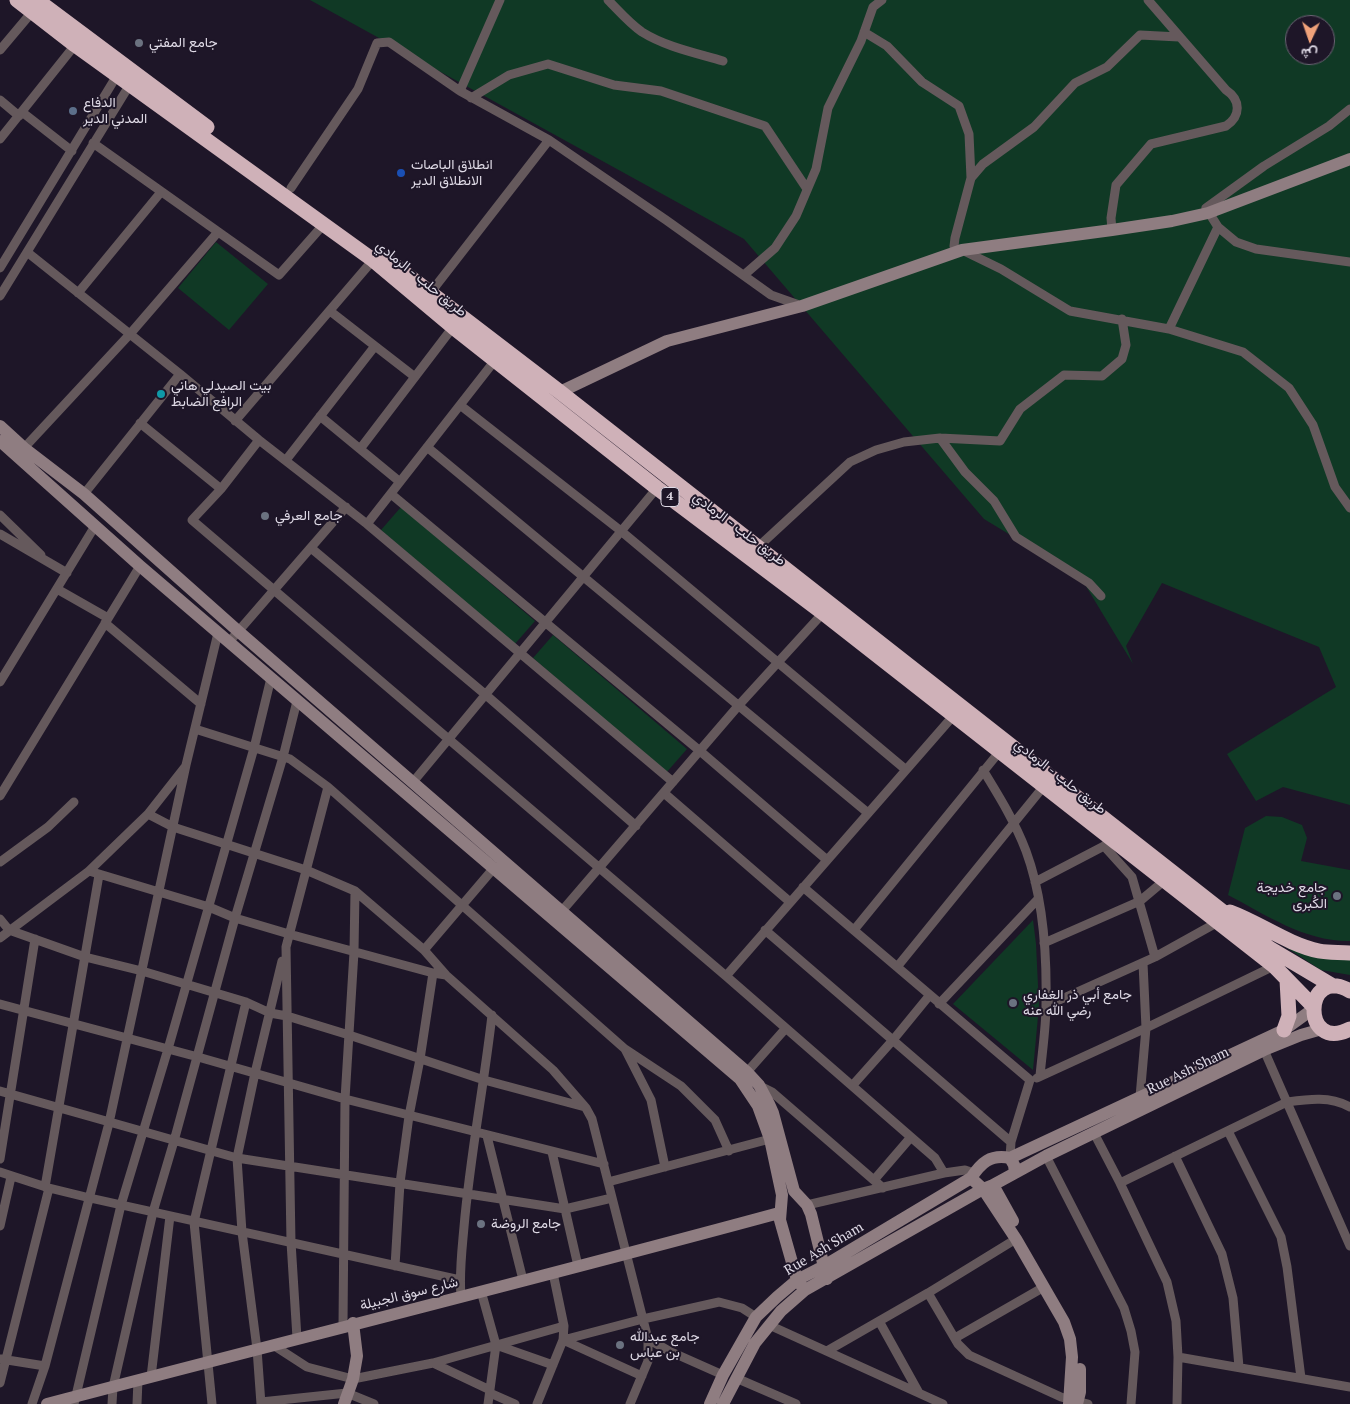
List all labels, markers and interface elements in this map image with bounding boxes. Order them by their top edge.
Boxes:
north arrow [1285,15,1335,65]
place label: جامع المفتي [149,35,218,51]
marker: جامع المفتي [133,37,145,49]
text: ش [1300,45,1318,64]
place label: الدفاع المدني الدير [83,95,147,128]
marker: الدفاع المدني الدير [67,105,79,117]
place label: انطلاق الباصات الانطلاق الدير [411,157,493,190]
marker: انطلاق الباصات الانطلاق الدير [395,167,407,179]
street label: طريق حلب - الرمادي [372,237,470,321]
place label: بيت الصيدلي هاني الرافع الضابط [171,378,271,411]
marker: بيت الصيدلي هاني الرافع الضابط [155,388,167,400]
road number: 4 [661,488,679,507]
street label: طريق حلب - الرمادي [689,489,789,569]
place label: جامع العرفي [275,508,343,524]
marker: جامع العرفي [259,510,271,522]
street label: طريق حلب - الرمادي [1011,736,1109,818]
place label: جامع خديجة الكُبرى [1257,880,1327,912]
marker: جامع خديجة الكُبرى [1331,890,1343,902]
place label: جامع أبي ذر الغفاري رضي الله عنه [1023,987,1132,1020]
marker: جامع أبي ذر الغفاري رضي الله عنه [1007,997,1019,1009]
street label: Rue Ash'Sham [1144,1044,1232,1098]
place label: جامع الروضة [491,1216,561,1232]
marker: جامع الروضة [475,1218,487,1230]
street label: Rue Ash'Sham [781,1219,867,1279]
street label: شارع سوق الجبيلة [358,1274,460,1314]
place label: جامع عبدالله بن عباس [630,1329,700,1361]
marker: جامع عبدالله بن عباس [614,1339,626,1351]

